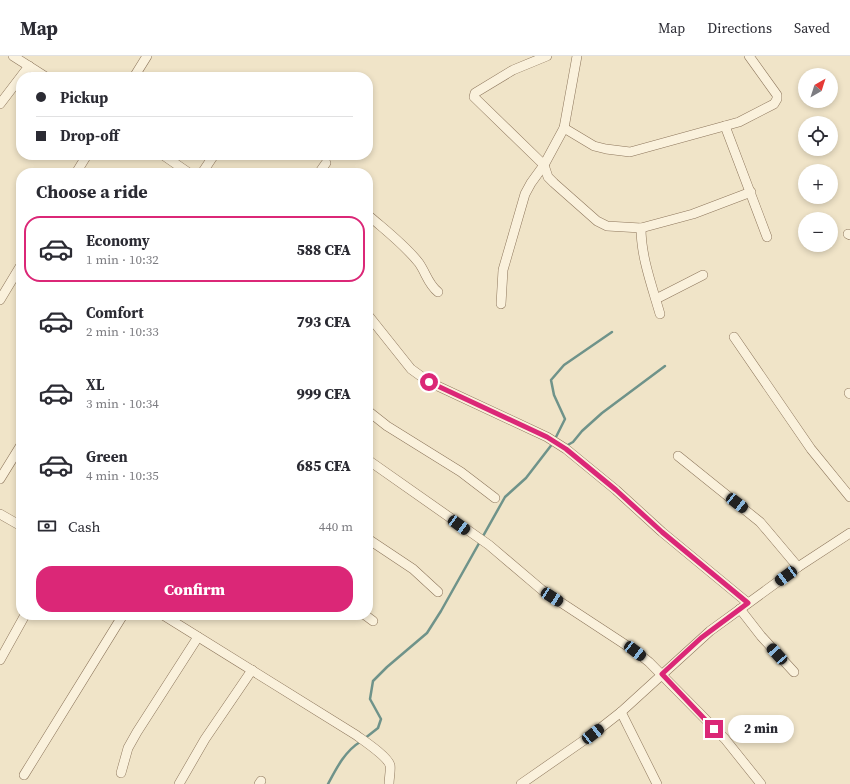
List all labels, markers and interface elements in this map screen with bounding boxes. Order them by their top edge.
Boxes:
text: Map [20,15,58,41]
text: Map [658,18,685,38]
text: Directions [707,18,772,38]
text: Saved [794,18,830,38]
north arrow [798,68,838,108]
map controls [798,68,838,252]
text: Pickup [60,87,108,108]
button: locate [798,116,838,156]
text: Drop-off [60,125,119,146]
button: + [798,164,838,204]
text: Choose a ride [36,179,148,204]
button: − [798,212,838,252]
text: Economy [86,230,150,251]
icon: car [38,231,74,267]
text: 588 CFA [296,239,351,260]
text: 1 min · 10:32 [86,251,159,268]
text: Comfort [86,302,144,323]
icon: car [38,303,74,339]
text: 793 CFA [296,311,351,332]
text: 2 min · 10:33 [86,323,159,340]
route start [420,373,438,391]
text: XL [86,374,105,395]
icon: car [38,375,74,411]
text: 999 CFA [296,383,351,404]
text: 3 min · 10:34 [86,395,159,412]
text: Green [86,446,128,467]
icon: car [38,447,74,483]
text: 685 CFA [296,455,351,476]
text: 4 min · 10:35 [86,467,159,484]
car [724,491,750,515]
car [446,513,472,537]
icon: cash [36,515,58,537]
text: Cash [68,516,100,537]
text: 440 m [319,518,353,535]
car [773,564,799,588]
button: Confirm [36,566,353,612]
car [539,585,565,609]
car [622,639,648,663]
car [765,641,789,667]
callout: 2 min [728,715,794,743]
route end [705,720,723,738]
text: 2 min [744,720,778,737]
car [580,722,606,746]

